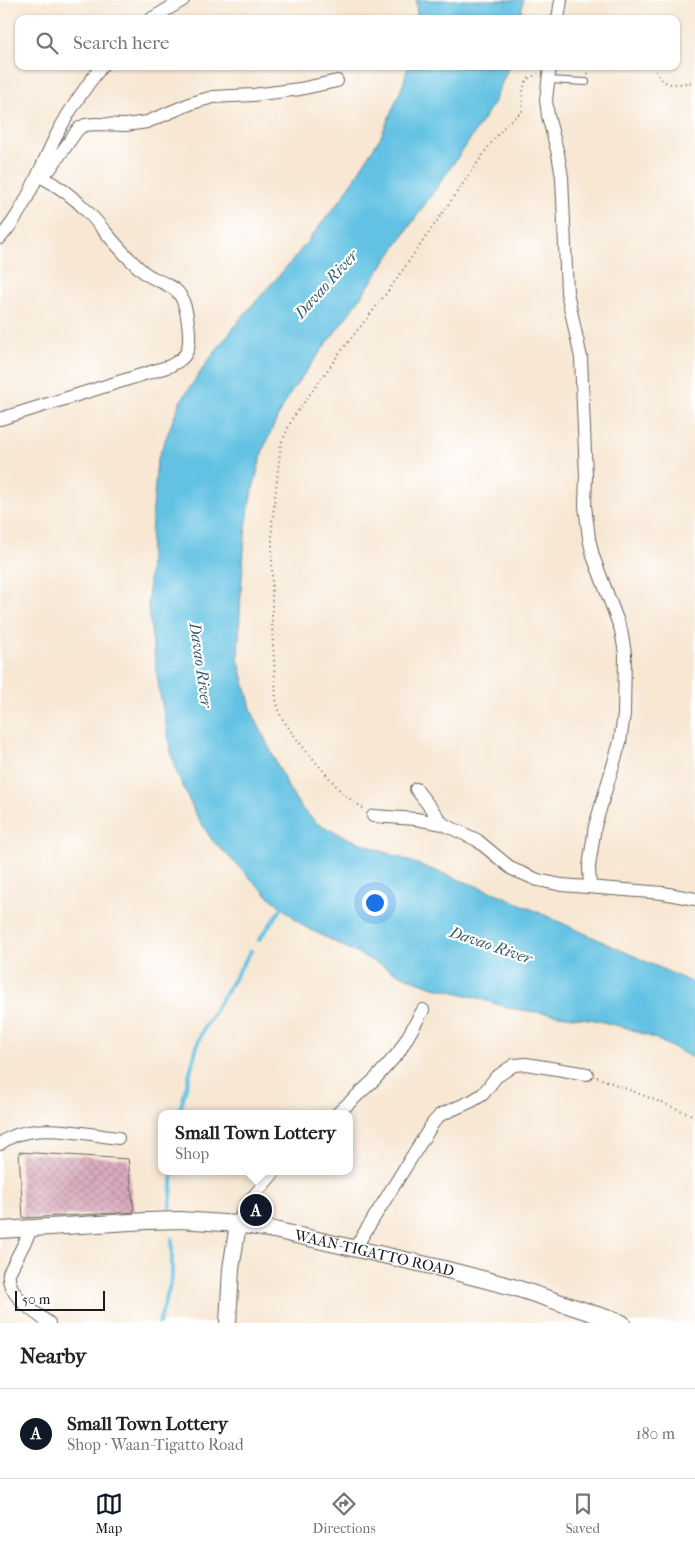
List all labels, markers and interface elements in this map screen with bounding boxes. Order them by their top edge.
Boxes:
search box [15,15,680,70]
icon: search [33,29,61,57]
text: Search here [73,32,169,54]
water label: Davao River [290,244,363,323]
water label: Davao River [186,620,217,710]
your location [362,890,388,916]
water label: Davao River [447,922,536,969]
popup [158,1110,353,1175]
text: Small Town Lottery [175,1122,336,1144]
text: Shop [175,1144,209,1163]
pin: A [240,1191,272,1229]
street label: WAAN-TIGATTO ROAD [292,1226,456,1280]
scale bar [15,1288,105,1311]
text: 50 m [22,1291,50,1308]
text: Nearby [20,1344,86,1368]
text: Small Town Lottery [67,1413,228,1435]
text: A [31,1424,41,1443]
text: 180 m [636,1424,675,1443]
text: Shop · Waan-Tigatto Road [67,1435,244,1454]
tab: Map [95,1490,123,1537]
tab: Directions [313,1490,376,1537]
tab: Saved [565,1490,600,1537]

